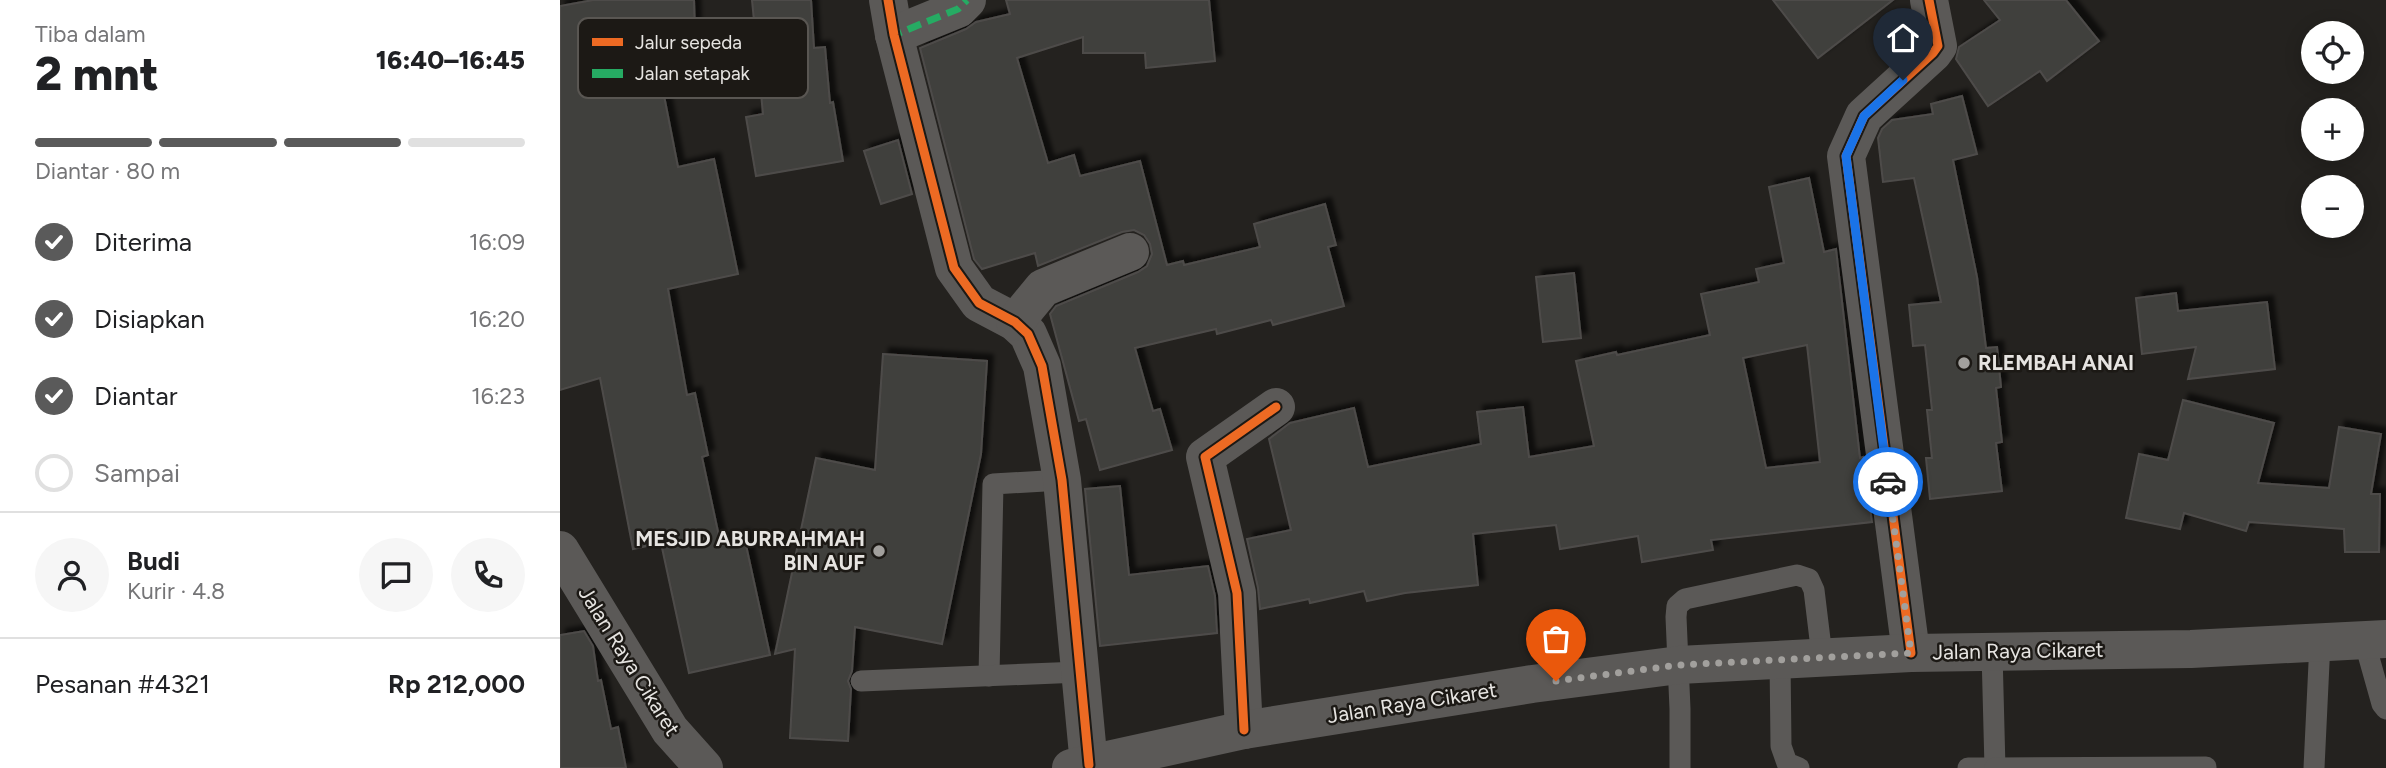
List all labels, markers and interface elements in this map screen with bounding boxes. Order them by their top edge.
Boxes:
pin [1873,8,1933,80]
legend [578,18,808,98]
icon: home [1884,19,1922,57]
text: Tiba dalam [35,20,146,48]
map controls [2301,21,2364,238]
button: locate [2301,21,2364,84]
text: Jalur sepeda [635,31,742,54]
text: 16:40–16:45 [376,44,525,76]
text: 2 mnt [35,46,159,102]
text: Jalan setapak [635,62,751,85]
button: + [2301,98,2364,161]
text: Diantar · 80 m [35,157,180,185]
button: − [2301,175,2364,238]
icon: check [35,223,73,261]
text: Diterima [94,226,192,258]
text: 16:09 [469,228,525,256]
icon: check [35,300,73,338]
text: Disiapkan [94,303,205,335]
text: 16:20 [469,305,525,333]
place label: RLEMBAH ANAI [1978,350,2134,375]
marker: RLEMBAH ANAI [1956,355,1972,371]
icon: check [35,377,73,415]
text: Diantar [94,380,178,412]
text: 16:23 [471,382,525,410]
courier [1853,447,1923,517]
text: Sampai [94,457,180,489]
icon: car [1869,463,1907,501]
place label: MESJID ABURRAHMAH BIN AUF [635,526,865,575]
button: person [35,538,109,612]
button: chat [359,538,433,612]
button: phone [451,538,525,612]
marker: MESJID ABURRAHMAH BIN AUF [871,543,887,559]
text: Budi [127,545,180,577]
text: Kurir · 4.8 [127,577,225,605]
street label: Jalan Raya Cikaret [573,581,685,740]
pin [1526,609,1586,681]
icon: bag [1537,620,1575,658]
street label: Jalan Raya Cikaret [1932,637,2104,664]
text: Pesanan #4321 [35,668,210,700]
text: Rp 212,000 [388,668,525,700]
street label: Jalan Raya Cikaret [1325,677,1499,728]

